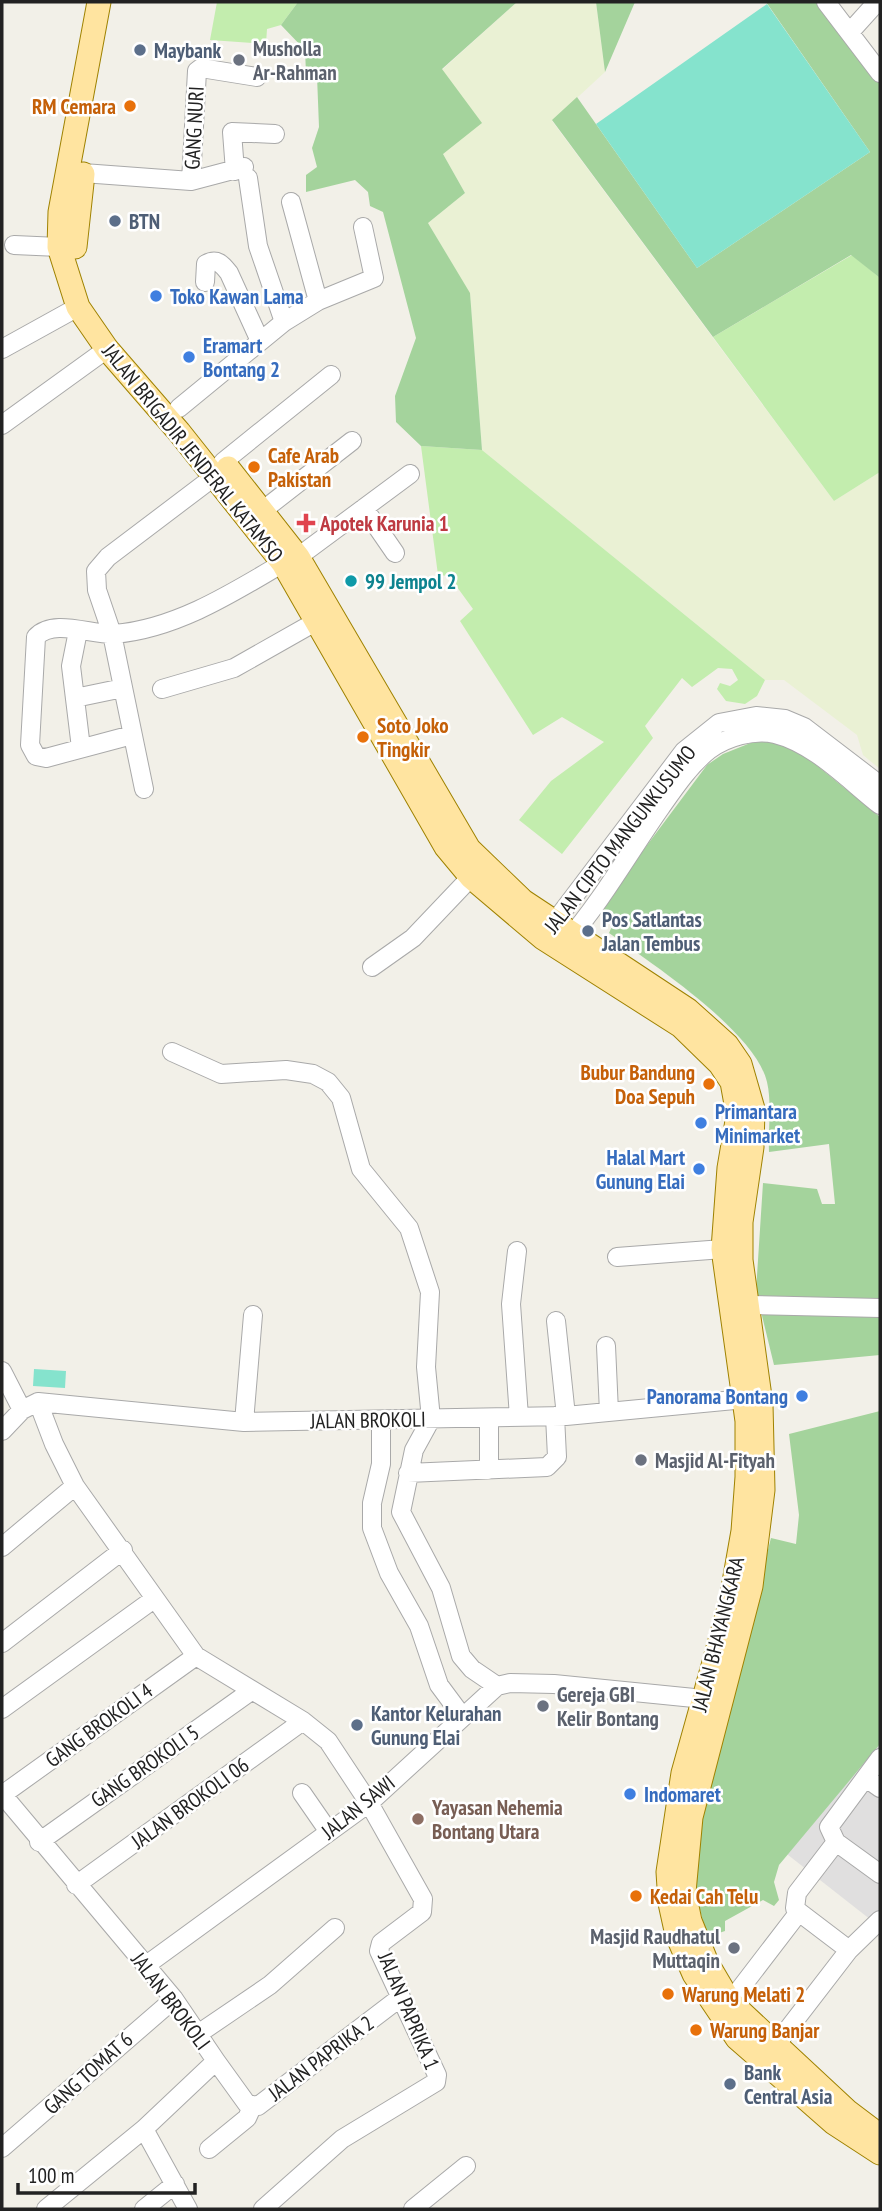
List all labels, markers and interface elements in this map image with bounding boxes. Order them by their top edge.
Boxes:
place label: Musholla Ar-Rahman [252,35,337,86]
place label: Maybank [154,37,221,64]
marker: Maybank [132,42,148,58]
marker: Musholla Ar-Rahman [231,52,247,68]
street label: GANG NURI [178,86,210,170]
place label: RM Cemara [32,93,116,120]
marker: RM Cemara [122,98,138,114]
place label: BTN [129,208,160,235]
marker: BTN [107,213,123,229]
place label: Toko Kawan Lama [170,283,304,310]
marker: Toko Kawan Lama [148,288,164,304]
place label: Eramart Bontang 2 [203,332,280,383]
street label: JALAN BRIGADIR JENDERAL KATAMSO [96,338,289,568]
marker: Eramart Bontang 2 [181,349,197,365]
place label: Cafe Arab Pakistan [268,442,339,493]
marker: Cafe Arab Pakistan [246,459,262,475]
place label: Apotek Karunia 1 [319,510,449,537]
marker: Apotek Karunia 1 [298,515,314,531]
place label: 99 Jempol 2 [365,568,457,595]
marker: 99 Jempol 2 [343,573,359,589]
place label: Soto Joko Tingkir [377,712,449,763]
marker: Soto Joko Tingkir [355,729,371,745]
street label: JALAN CIPTO MANGUNKUSUMO [538,740,702,939]
place label: Pos Satlantas Jalan Tembus [601,906,702,957]
marker: Pos Satlantas Jalan Tembus [580,923,596,939]
place label: Bubur Bandung Doa Sepuh [580,1059,695,1110]
marker: Bubur Bandung Doa Sepuh [701,1076,717,1092]
place label: Primantara Minimarket [715,1098,800,1149]
marker: Primantara Minimarket [693,1115,709,1131]
place label: Halal Mart Gunung Elai [596,1144,685,1195]
marker: Halal Mart Gunung Elai [691,1161,707,1177]
place label: Panorama Bontang [647,1383,788,1410]
marker: Panorama Bontang [794,1388,810,1404]
street label: JALAN BROKOLI [309,1405,426,1435]
place label: Masjid Al-Fityah [655,1447,775,1474]
marker: Masjid Al-Fityah [633,1452,649,1468]
street label: JALAN BHAYANGKARA [685,1554,750,1715]
street label: GANG BROKOLI 4 [40,1677,158,1773]
place label: Gereja GBI Kelir Bontang [557,1681,659,1732]
marker: Gereja GBI Kelir Bontang [535,1698,551,1714]
place label: Kantor Kelurahan Gunung Elai [371,1700,502,1751]
marker: Kantor Kelurahan Gunung Elai [349,1717,365,1733]
street label: GANG BROKOLI 5 [86,1719,204,1813]
street label: JALAN BROKOLI 06 [125,1751,254,1855]
street label: JALAN SAWI [315,1769,400,1845]
place label: Indomaret [644,1781,721,1808]
marker: Indomaret [622,1786,638,1802]
place label: Yayasan Nehemia Bontang Utara [431,1794,563,1845]
marker: Yayasan Nehemia Bontang Utara [410,1811,426,1827]
place label: Kedai Cah Telu [650,1883,758,1910]
marker: Kedai Cah Telu [628,1888,644,1904]
place label: Masjid Raudhatul Muttaqin [590,1923,721,1974]
marker: Masjid Raudhatul Muttaqin [726,1940,742,1956]
street label: JALAN BROKOLI [125,1946,217,2055]
street label: JALAN PAPRIKA 1 [372,1947,446,2074]
place label: Warung Melati 2 [681,1981,805,2008]
marker: Warung Melati 2 [660,1986,676,2002]
street label: JALAN PAPRIKA 2 [262,2010,379,2107]
place label: Warung Banjar [709,2017,820,2044]
marker: Warung Banjar [688,2022,704,2038]
street label: GANG TOMAT 6 [38,2026,138,2120]
place label: Bank Central Asia [744,2059,833,2110]
marker: Bank Central Asia [722,2076,738,2092]
scale bar [18,2152,194,2196]
text: 100 m [28,2162,74,2189]

